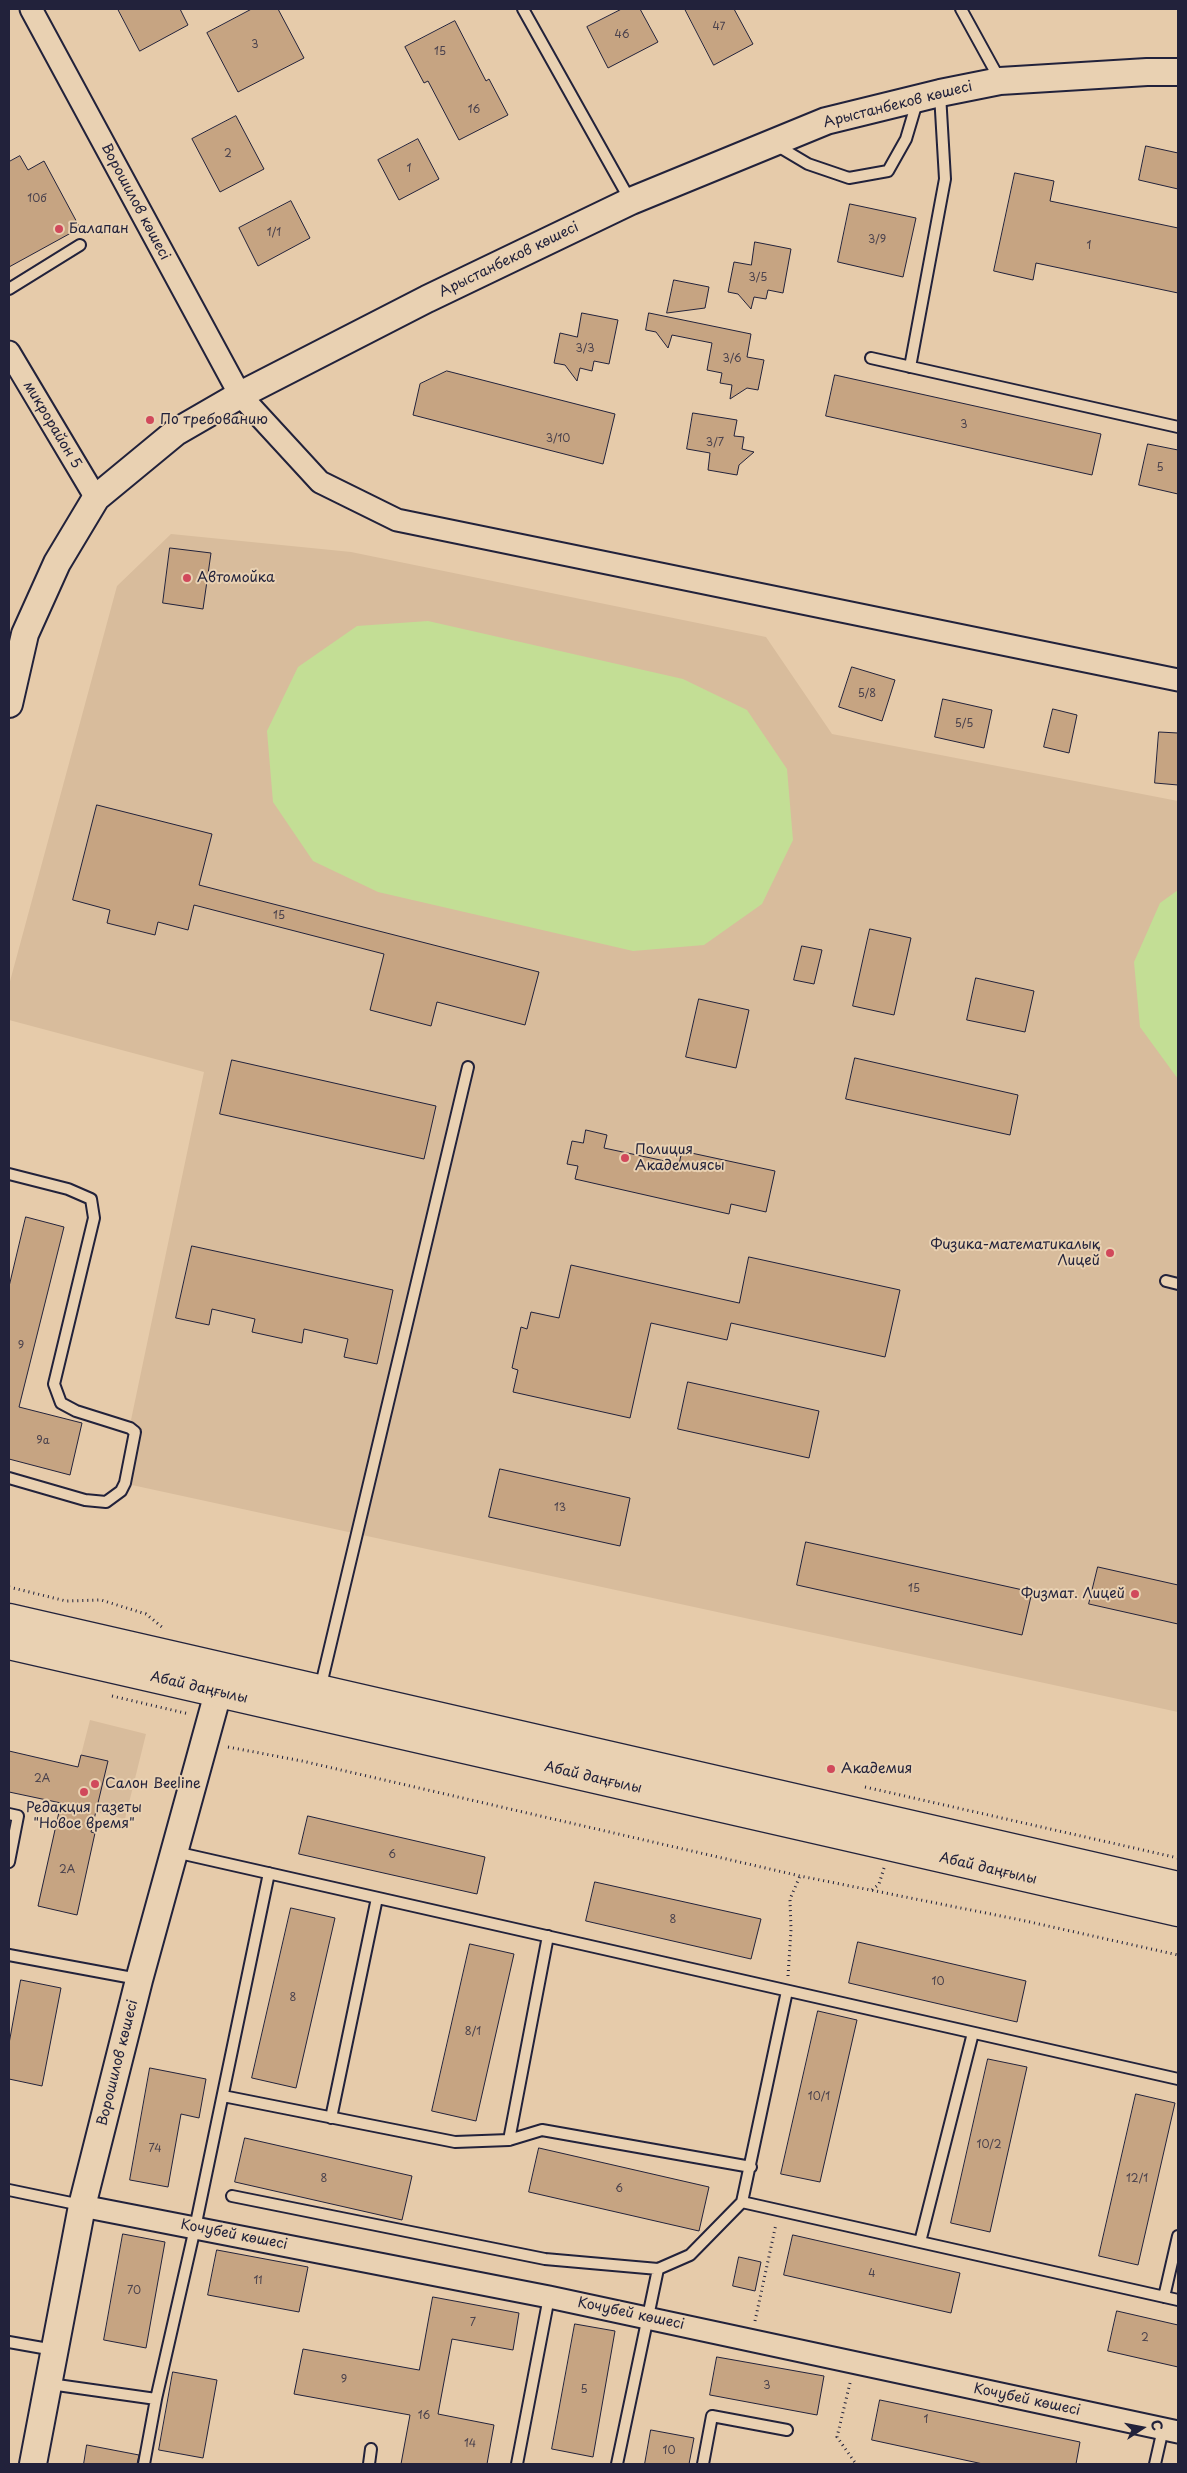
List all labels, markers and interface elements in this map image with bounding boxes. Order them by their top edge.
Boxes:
house number: 47 [713,20,725,34]
house number: 46 [615,28,629,42]
house number: 3 [251,38,259,52]
house number: 15 [434,45,446,59]
street label: Арыстанбеков көшесі [822,78,974,132]
house number: 16 [468,103,480,117]
street label: Ворошилов көшесі [97,141,173,263]
house number: 2 [224,147,232,161]
house number: 1 [407,162,411,176]
house number: 10б [27,192,47,206]
street label: Арыстанбеков көшесі [436,219,582,301]
place label: Балапан [69,221,129,237]
marker: Балапан [53,223,65,235]
house number: 1/1 [267,226,281,240]
house number: 3/9 [868,233,886,247]
house number: 1 [1087,239,1091,253]
house number: 3/5 [749,271,767,285]
house number: 3/3 [575,342,595,356]
house number: 3/6 [723,352,741,366]
street label: микрорайон 5 [19,378,85,472]
place label: По требованию [160,412,268,428]
marker: По требованию [144,414,156,426]
house number: 3 [960,418,968,432]
house number: 3/10 [546,432,570,446]
house number: 3/7 [706,436,724,450]
house number: 5 [1156,461,1164,475]
place label: Автомойка [197,570,275,586]
marker: Автомойка [181,572,193,584]
house number: 5/8 [858,687,876,701]
house number: 5/5 [955,717,973,731]
house number: 15 [273,909,285,923]
place label: Полиция Академиясы [635,1142,725,1174]
marker: Полиция Академиясы [619,1152,631,1164]
place label: Физика-математикалық Лицей [930,1237,1100,1270]
marker: Физика-математикалық Лицей [1104,1247,1116,1259]
house number: 9 [18,1339,24,1353]
house number: 9а [36,1434,50,1448]
house number: 13 [554,1501,566,1515]
house number: 15 [908,1582,920,1596]
place label: Физмат. Лицей [1021,1586,1125,1602]
marker: Физмат. Лицей [1129,1588,1141,1600]
street label: Абай даңғылы [149,1669,249,1707]
street label: Абай даңғылы [543,1759,643,1797]
place label: Академия [841,1761,912,1777]
marker: Академия [825,1763,837,1775]
house number: 2А [34,1772,50,1786]
place label: Cалон Beeline [105,1776,201,1792]
marker: Cалон Beeline [89,1778,101,1790]
marker: Редакция газеты "Новое время" [78,1786,90,1798]
place label: Редакция газеты "Новое время" [26,1800,142,1832]
house number: 6 [388,1848,396,1862]
street label: Абай даңғылы [938,1850,1038,1888]
house number: 2А [59,1863,75,1877]
house number: 8 [670,1913,676,1927]
house number: 10 [932,1975,944,1989]
house number: 8 [290,1991,296,2005]
street label: Ворошилов көшесі [94,1998,142,2128]
house number: 8/1 [465,2025,481,2039]
house number: 10/1 [808,2090,830,2104]
house number: 10/2 [976,2138,1002,2152]
house number: 74 [148,2142,162,2156]
house number: 8 [321,2172,327,2186]
house number: 12/1 [1126,2172,1148,2186]
house number: 6 [615,2182,623,2196]
street label: Кочубей көшесі [179,2216,289,2254]
house number: 4 [868,2267,876,2281]
house number: 11 [253,2274,263,2288]
house number: 70 [127,2284,141,2298]
street label: Кочубей көшесі [576,2295,686,2333]
house number: 7 [470,2316,476,2330]
house number: 2 [1141,2331,1149,2345]
house number: 9 [341,2373,347,2387]
house number: 3 [763,2379,771,2393]
street label: Кочубей көшесі [972,2381,1082,2419]
house number: 5 [580,2383,588,2397]
north arrow [1117,2403,1167,2453]
house number: 16 [418,2409,430,2423]
house number: 1 [924,2413,928,2427]
text: С [1146,2418,1169,2432]
house number: 14 [464,2437,476,2451]
house number: 10 [663,2444,675,2458]

